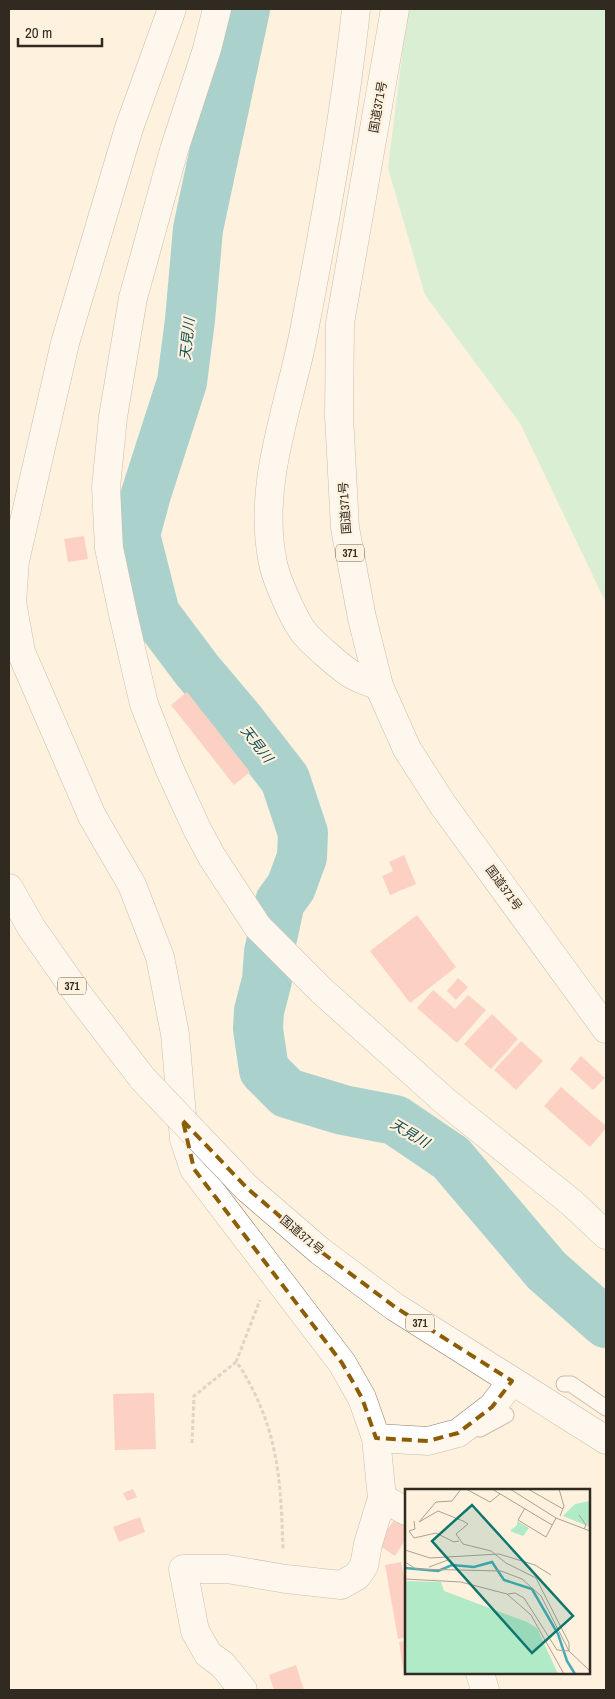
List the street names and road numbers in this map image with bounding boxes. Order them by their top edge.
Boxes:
street label: 国道371号 [366,80,390,134]
street label: 国道371号 [335,481,355,535]
road number: 371 [336,544,364,562]
street label: 国道371号 [482,862,526,914]
road number: 371 [58,978,86,994]
street label: 国道371号 [277,1212,327,1258]
road number: 371 [406,1315,434,1332]

